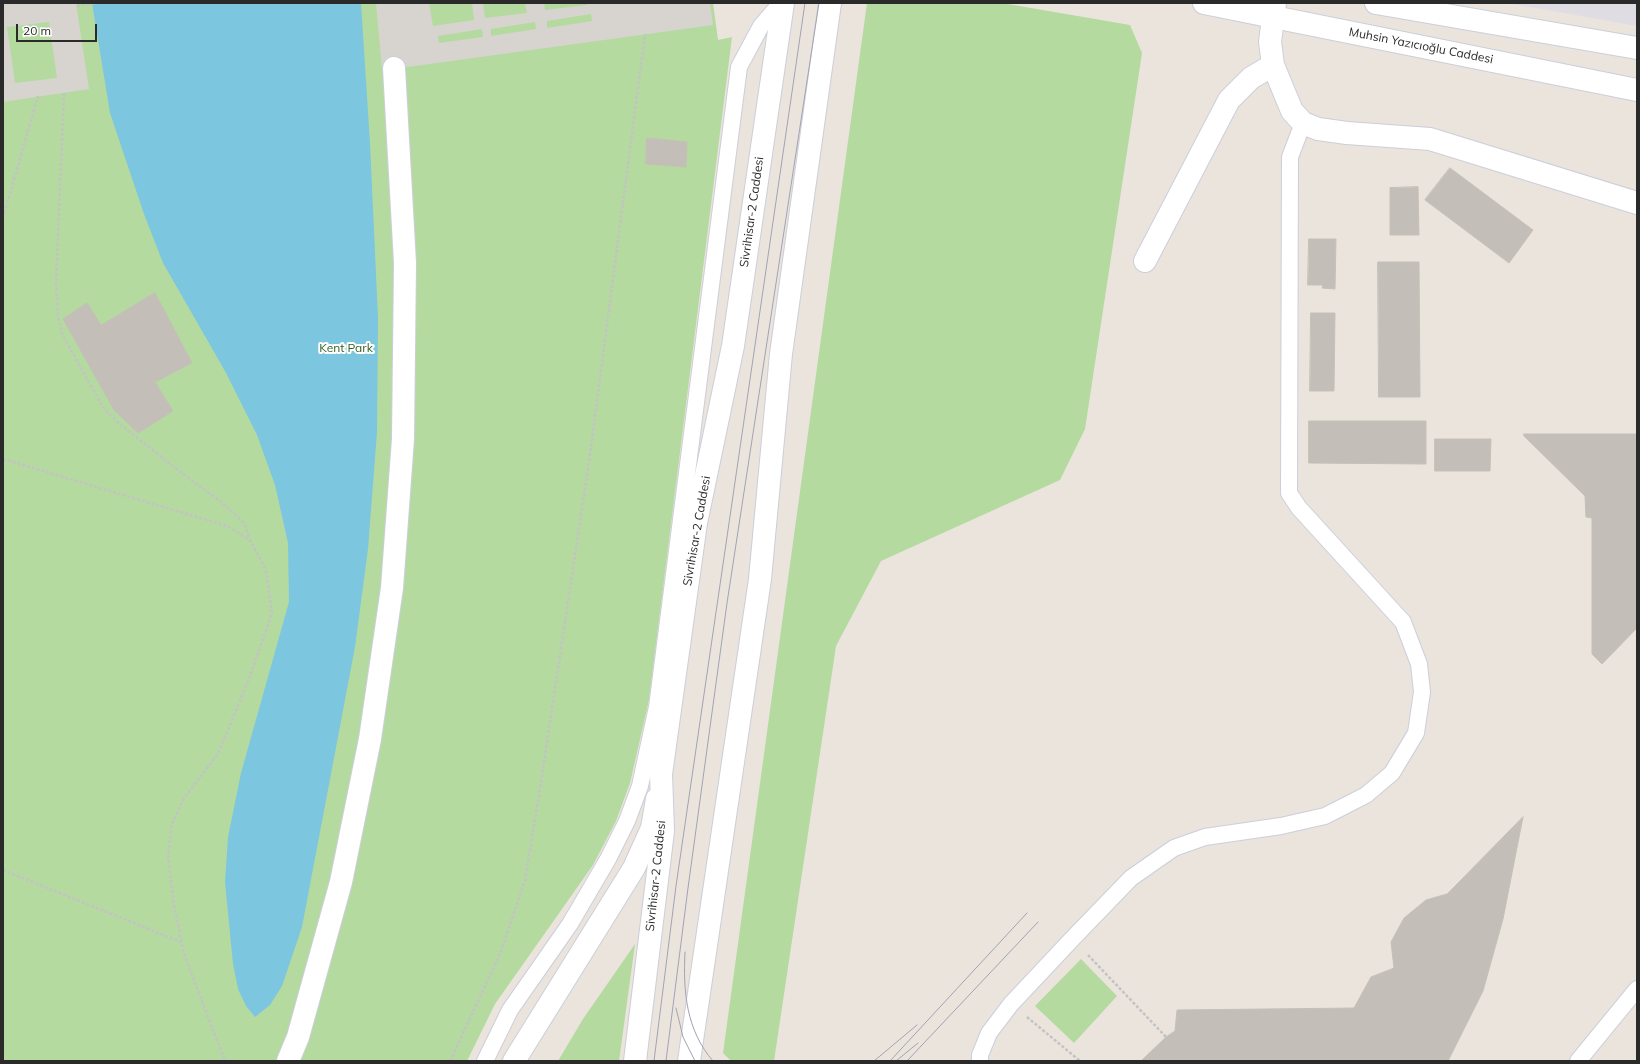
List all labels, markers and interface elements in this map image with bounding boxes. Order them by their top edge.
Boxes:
scale bar [18,16,99,42]
text: 20 m [23,23,51,38]
street label: Muhsin Yazıcıoğlu Caddesi [1348,25,1494,67]
street label: Sivrihisar-2 Caddesi [737,156,767,268]
park label: Kent Park [319,341,373,355]
street label: Sivrihisar-2 Caddesi [680,475,714,587]
street label: Sivrihisar-2 Caddesi [643,820,669,932]

